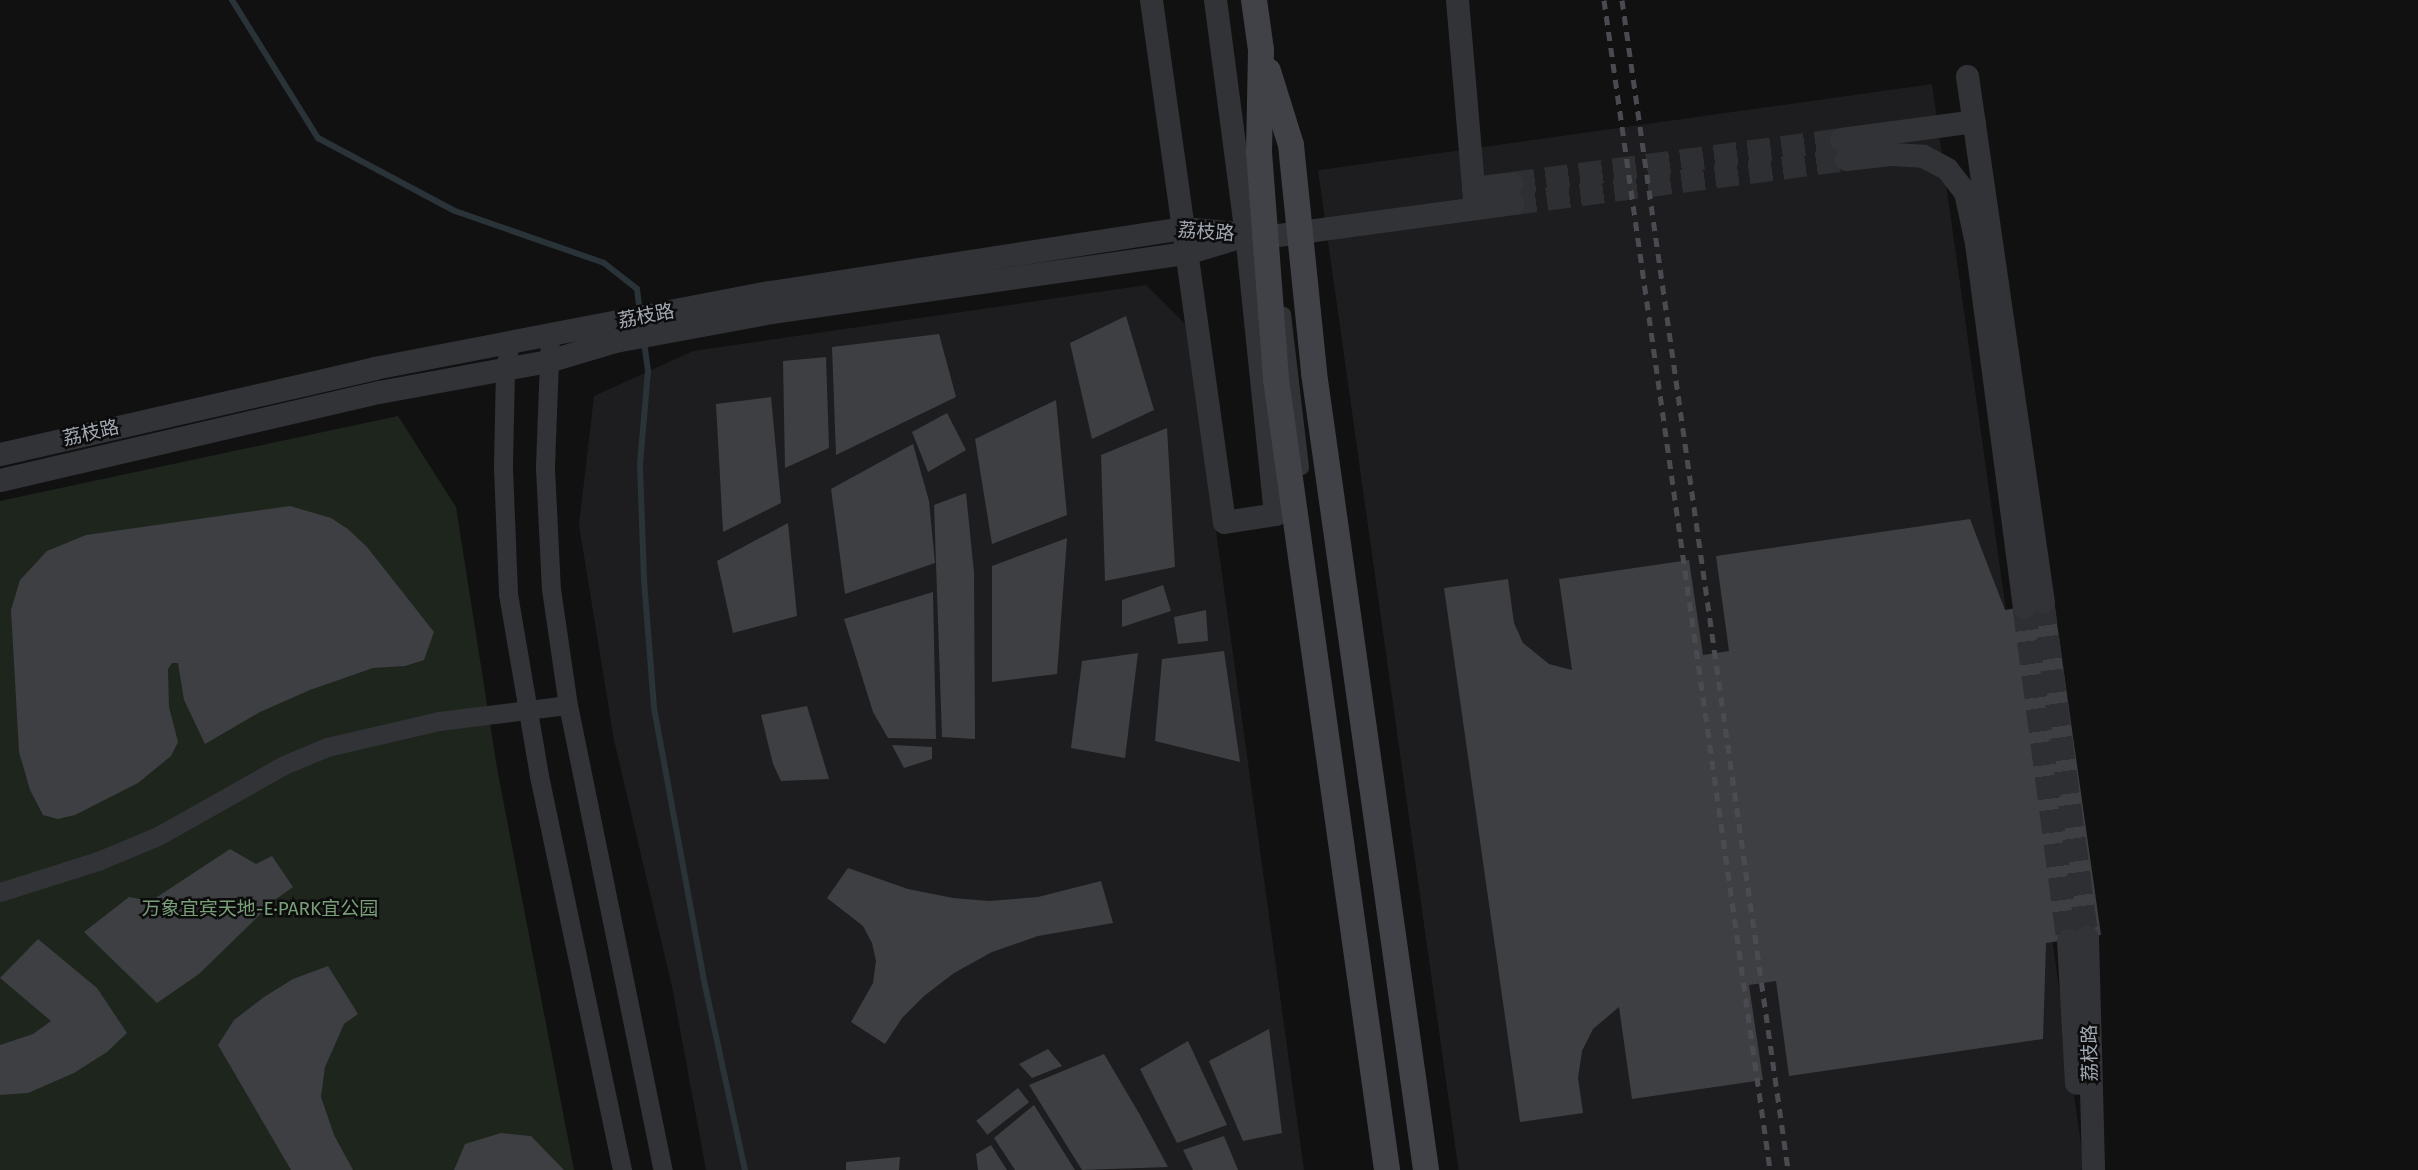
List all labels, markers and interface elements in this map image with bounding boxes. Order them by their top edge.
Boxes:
street label: 荔枝路 [1177,219,1235,245]
street label: 荔枝路 [616,299,676,333]
street label: 荔枝路 [61,415,121,451]
park label: 万象宜宾天地-E·PARK宜公园 [142,898,378,920]
street label: 荔枝路 [2078,1024,2102,1082]

